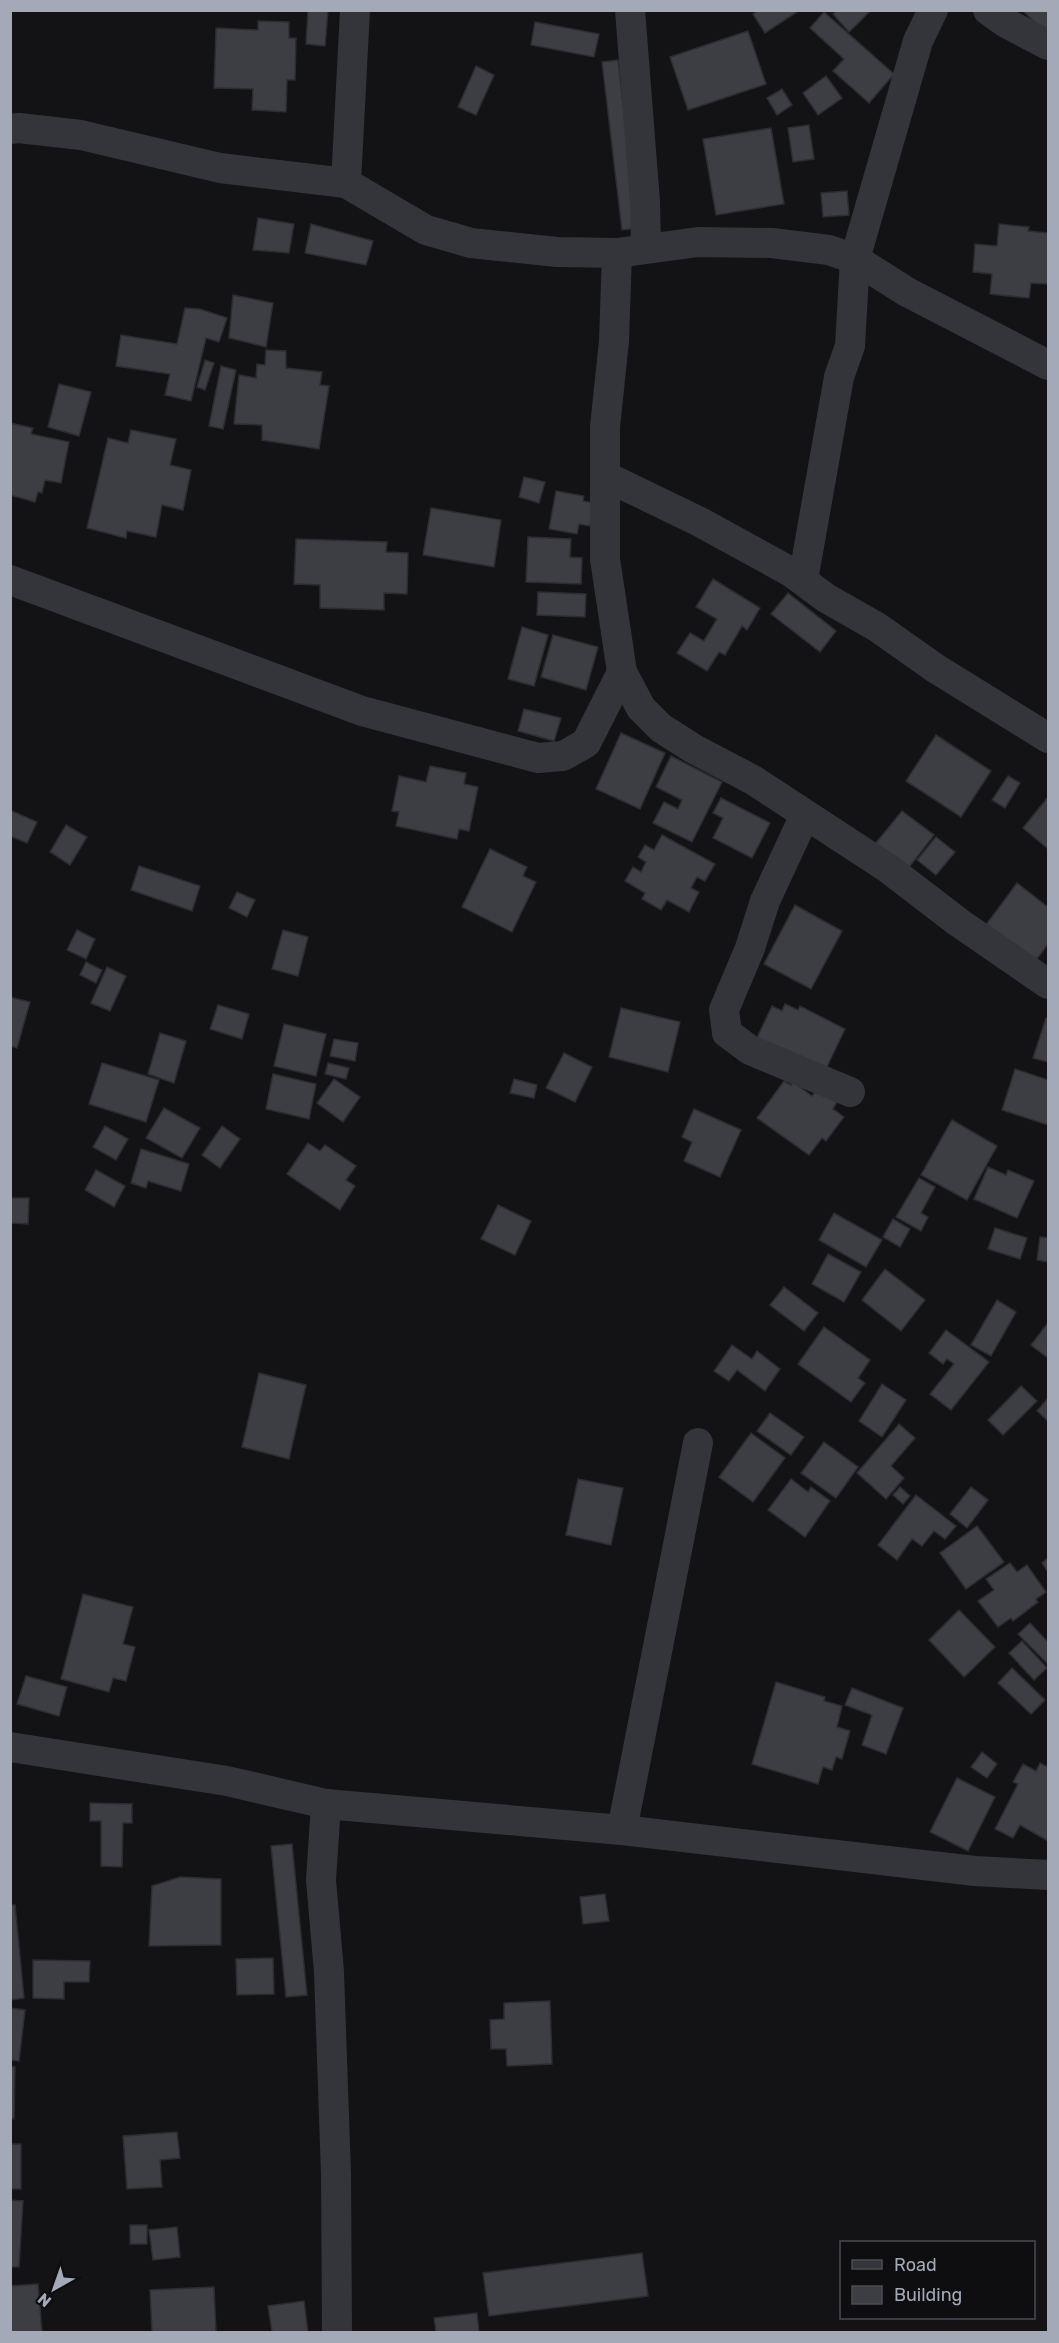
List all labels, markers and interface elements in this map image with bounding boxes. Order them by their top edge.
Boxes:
legend [840,2241,1035,2319]
text: Road [894,2254,937,2276]
north arrow [24,2259,84,2319]
text: Building [894,2284,962,2306]
text: N [34,2289,55,2311]

